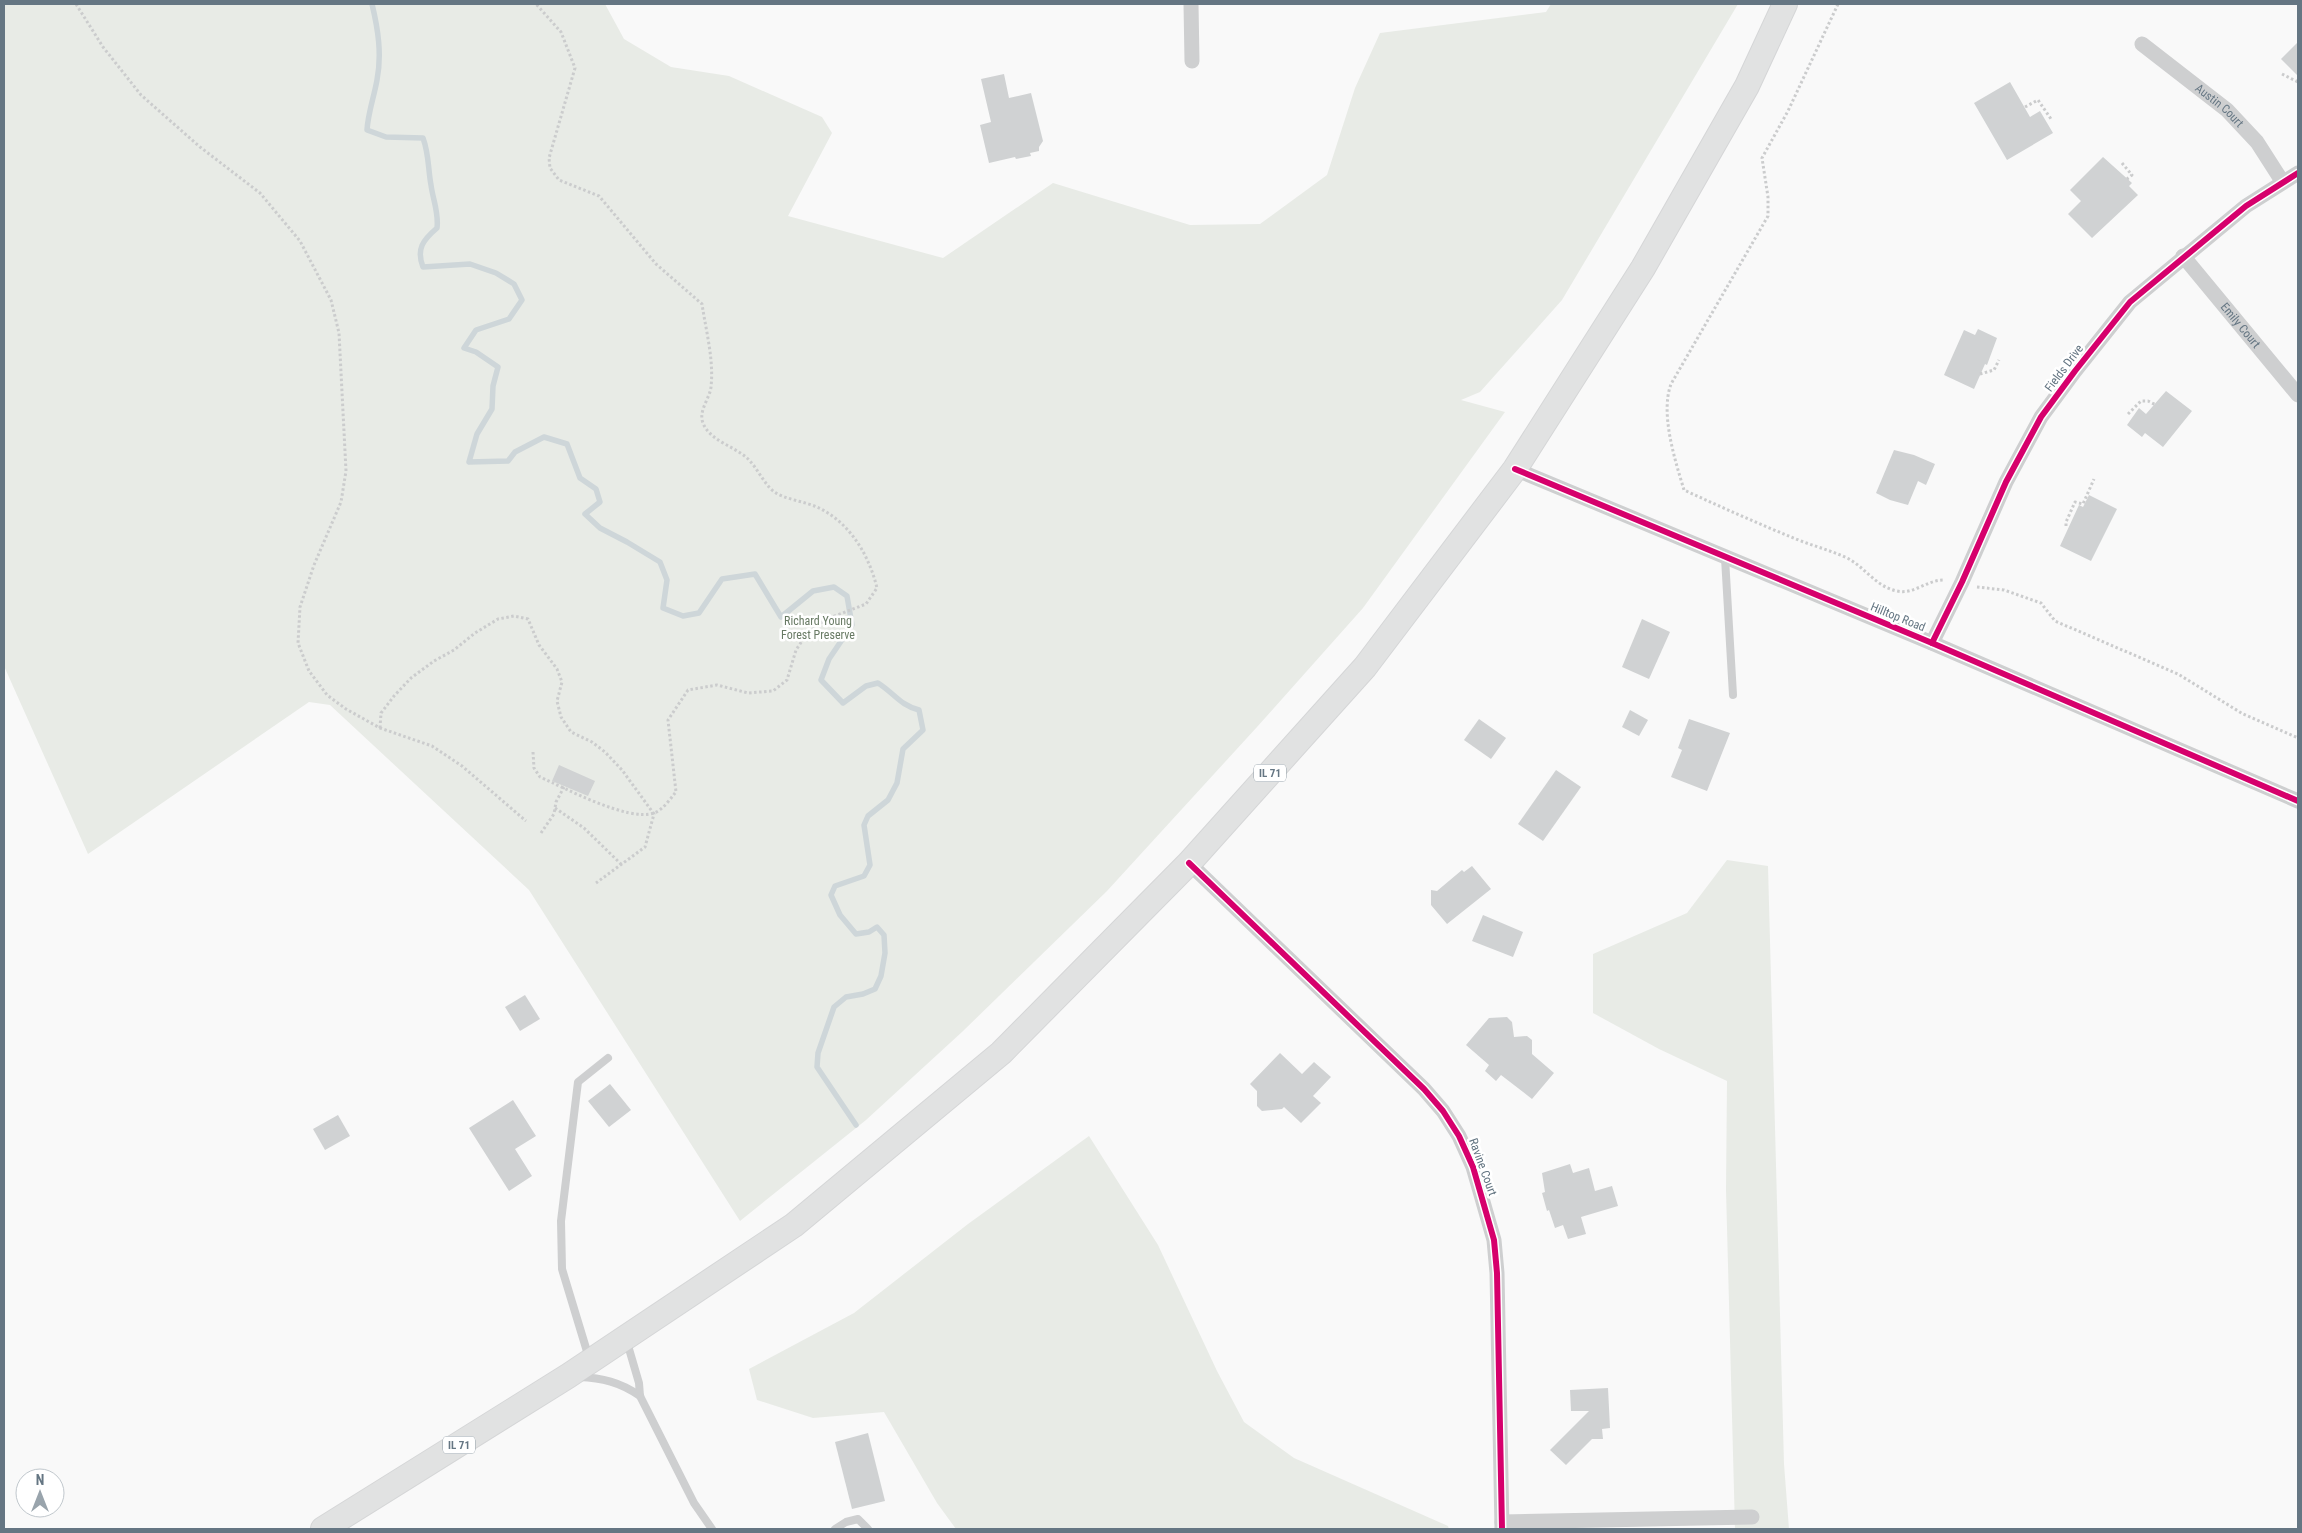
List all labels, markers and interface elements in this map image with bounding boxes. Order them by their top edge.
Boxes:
street label: Austin Court [2193,81,2247,130]
street label: Emily Court [2218,300,2263,351]
street label: Fields Drive [2042,342,2086,394]
street label: Hilltop Road [1869,600,1928,634]
park label: Richard Young Forest Preserve [781,614,855,642]
road number: IL 71 [1254,764,1286,781]
street label: Ravine Court [1466,1136,1500,1198]
road number: IL 71 [443,1436,475,1454]
north arrow [15,1468,65,1518]
text: N [36,1472,44,1488]

